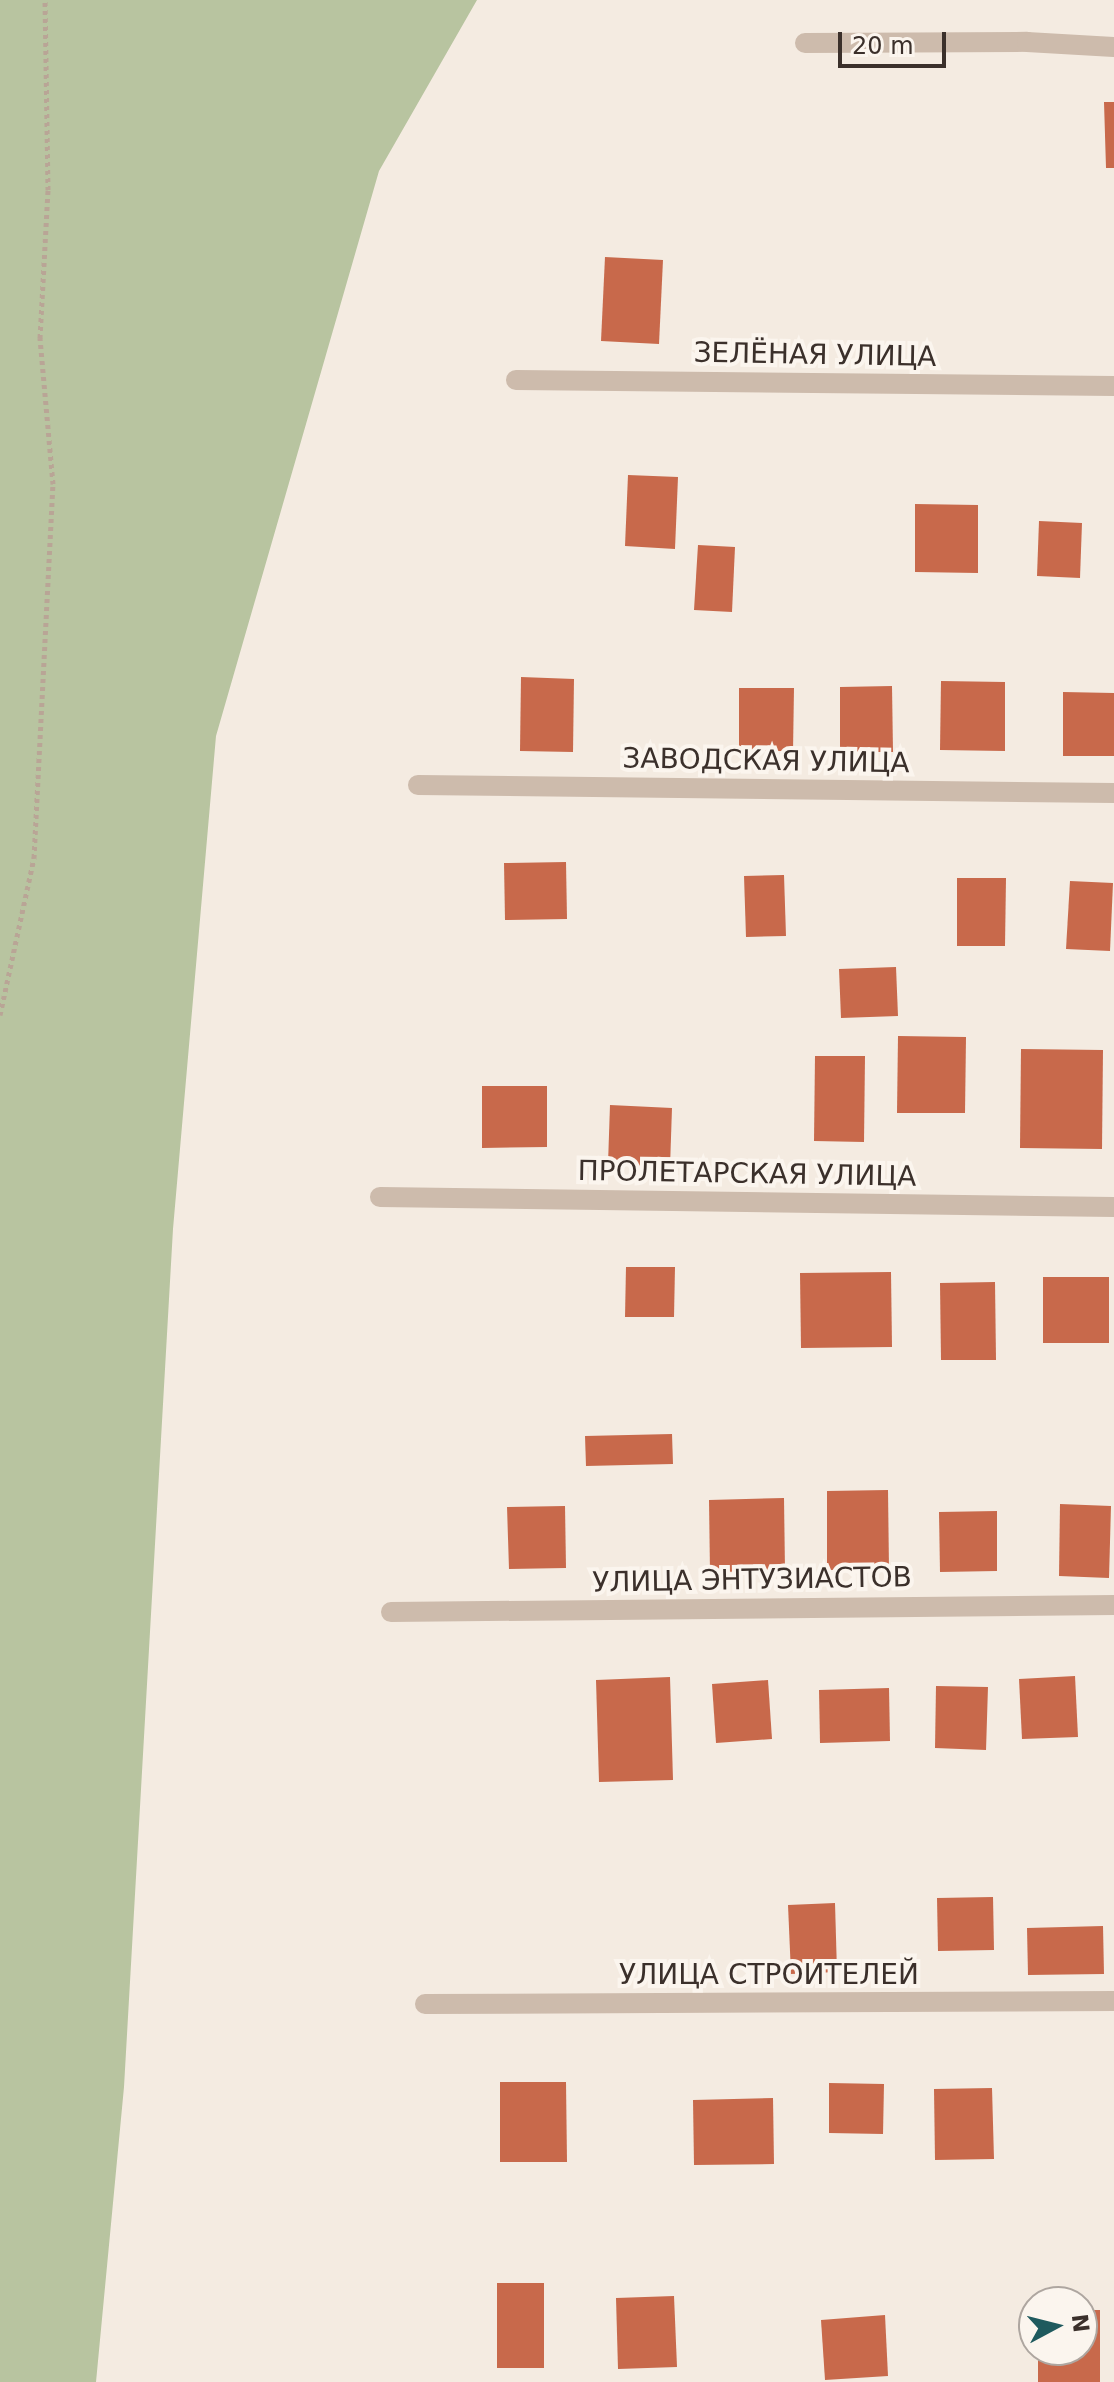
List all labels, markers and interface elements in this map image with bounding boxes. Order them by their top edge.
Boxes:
scale bar [842,16,950,66]
text: 20 m [852,32,914,60]
street label: ЗЕЛЁНАЯ УЛИЦА [693,336,937,374]
street label: ЗАВОДСКАЯ УЛИЦА [622,742,910,780]
street label: ПРОЛЕТАРСКАЯ УЛИЦА [577,1154,917,1194]
street label: УЛИЦА ЭНТУЗИАСТОВ [592,1560,912,1600]
street label: УЛИЦА СТРОИТЕЛЕЙ [619,1958,919,1992]
north arrow [1018,2286,1098,2366]
text: N [1067,2313,1094,2334]

